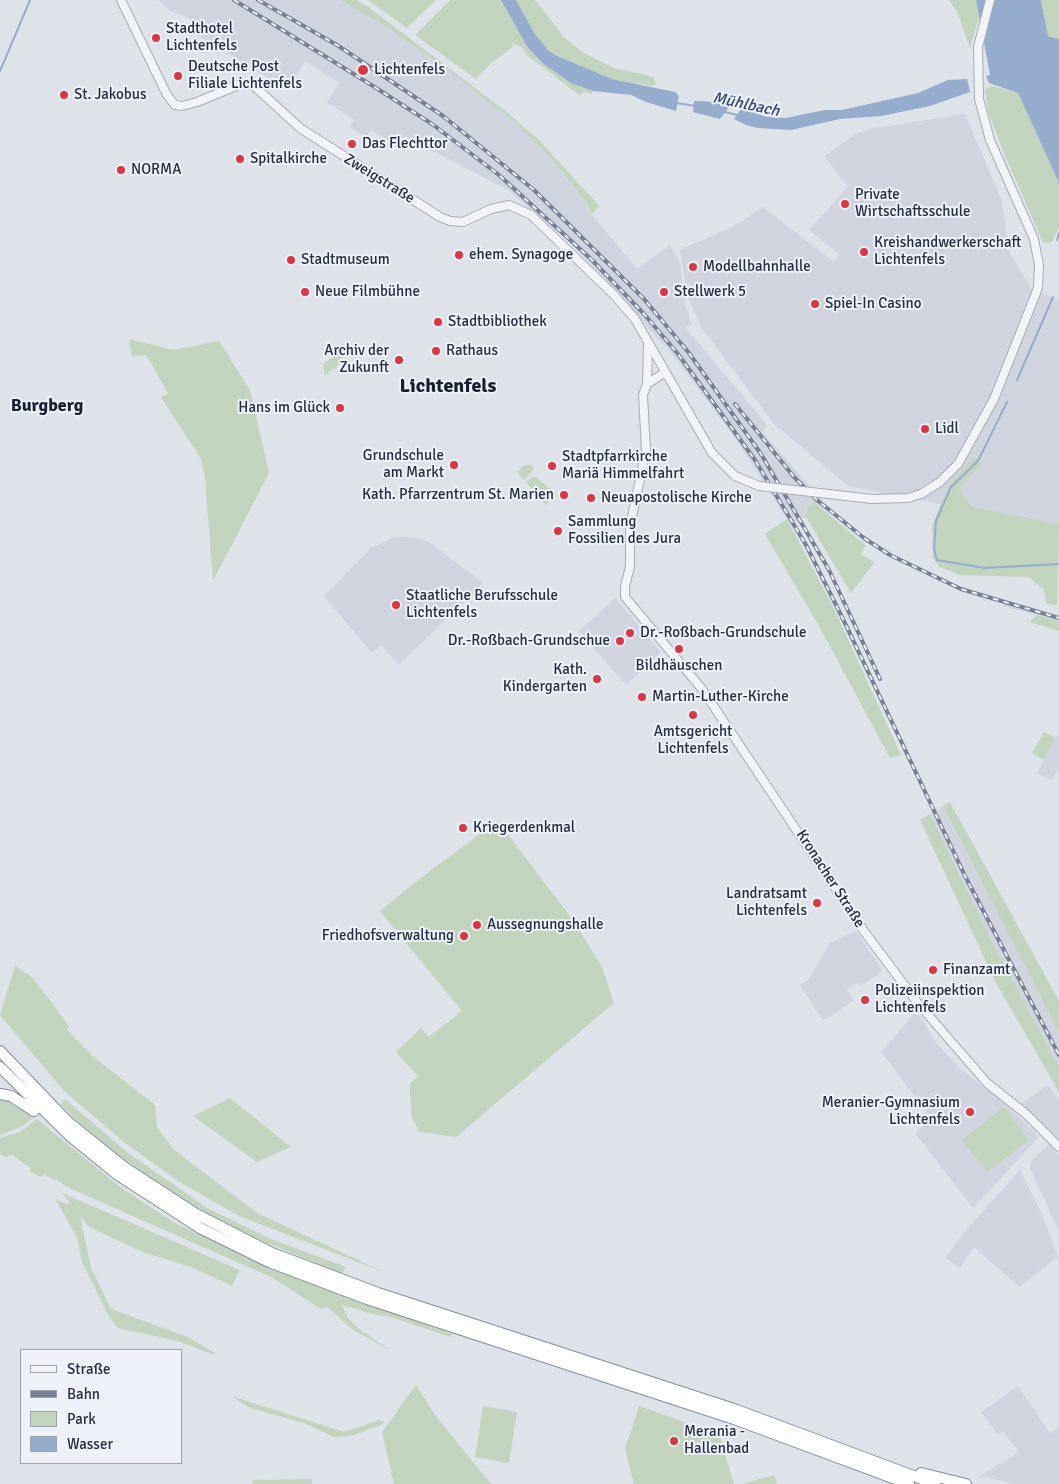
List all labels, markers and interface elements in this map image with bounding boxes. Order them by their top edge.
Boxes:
place label: Stadthotel Lichtenfels [166,20,237,55]
marker: Stadthotel Lichtenfels [150,32,162,44]
place label: Deutsche Post Filiale Lichtenfels [188,58,302,93]
place label: Lichtenfels [374,61,445,79]
marker: Lichtenfels [356,63,370,77]
marker: Deutsche Post Filiale Lichtenfels [172,70,184,82]
place label: St. Jakobus [74,86,146,104]
marker: St. Jakobus [58,89,70,101]
water label: Mühlbach [711,89,781,121]
place label: Das Flechttor [362,135,448,153]
marker: Das Flechttor [346,138,358,150]
place label: Spitalkirche [250,150,327,168]
street label: Zweigstraße [340,150,418,208]
marker: Spitalkirche [234,153,246,165]
place label: NORMA [131,161,181,179]
marker: NORMA [115,164,127,176]
place label: Private Wirtschaftsschule [855,186,970,221]
marker: Private Wirtschaftsschule [839,198,851,210]
place label: Kreishandwerkerschaft Lichtenfels [874,234,1021,269]
place label: ehem. Synagoge [469,246,573,264]
marker: Kreishandwerkerschaft Lichtenfels [858,246,870,258]
marker: ehem. Synagoge [453,249,465,261]
place label: Stadtmuseum [301,251,390,269]
marker: Stadtmuseum [285,254,297,266]
place label: Modellbahnhalle [703,258,811,276]
marker: Modellbahnhalle [687,261,699,273]
place label: Neue Filmbühne [315,283,420,301]
place label: Stellwerk 5 [674,283,746,301]
marker: Neue Filmbühne [299,286,311,298]
marker: Stellwerk 5 [658,286,670,298]
place label: Spiel-In Casino [825,295,921,313]
marker: Spiel-In Casino [809,298,821,310]
place label: Stadtbibliothek [448,313,547,331]
marker: Stadtbibliothek [432,316,444,328]
place label: Archiv der Zukunft [324,342,389,377]
place label: Rathaus [446,342,498,360]
marker: Rathaus [430,345,442,357]
marker: Archiv der Zukunft [393,354,405,366]
district label: Lichtenfels [400,375,496,399]
district label: Burgberg [11,395,83,417]
place label: Hans im Glück [238,399,330,417]
marker: Hans im Glück [334,402,346,414]
place label: Lidl [935,420,959,438]
marker: Lidl [919,423,931,435]
place label: Grundschule am Markt [363,447,444,482]
place label: Stadtpfarrkirche Mariä Himmelfahrt [562,448,684,483]
marker: Grundschule am Markt [448,459,460,471]
marker: Stadtpfarrkirche Mariä Himmelfahrt [546,460,558,472]
place label: Kath. Pfarrzentrum St. Marien [362,486,554,504]
marker: Kath. Pfarrzentrum St. Marien [558,489,570,501]
place label: Neuapostolische Kirche [601,489,752,507]
marker: Neuapostolische Kirche [585,492,597,504]
place label: Sammlung Fossilien des Jura [568,513,681,548]
marker: Sammlung Fossilien des Jura [552,525,564,537]
place label: Staatliche Berufsschule Lichtenfels [406,587,558,622]
marker: Staatliche Berufsschule Lichtenfels [390,599,402,611]
place label: Dr.-Roßbach-Grundschule [640,624,807,642]
marker: Dr.-Roßbach-Grundschule [624,627,636,639]
place label: Dr.-Roßbach-Grundschue [448,632,610,650]
marker: Dr.-Roßbach-Grundschue [614,635,626,647]
marker: Bildhäuschen [673,643,685,655]
place label: Bildhäuschen [636,657,722,675]
place label: Kath. Kindergarten [503,661,587,696]
marker: Kath. Kindergarten [591,673,603,685]
place label: Martin-Luther-Kirche [652,688,789,706]
marker: Martin-Luther-Kirche [636,691,648,703]
marker: Amtsgericht Lichtenfels [687,709,699,721]
place label: Amtsgericht Lichtenfels [654,723,732,758]
place label: Kriegerdenkmal [473,819,575,837]
marker: Kriegerdenkmal [457,822,469,834]
street label: Kronacher Straße [792,827,868,931]
place label: Landratsamt Lichtenfels [726,885,807,920]
marker: Landratsamt Lichtenfels [811,897,823,909]
place label: Aussegnungshalle [487,916,604,934]
marker: Aussegnungshalle [471,919,483,931]
place label: Friedhofsverwaltung [322,927,454,945]
marker: Friedhofsverwaltung [458,930,470,942]
place label: Finanzamt [943,961,1010,979]
marker: Finanzamt [927,964,939,976]
place label: Polizeiinspektion Lichtenfels [875,982,985,1017]
marker: Polizeiinspektion Lichtenfels [859,994,871,1006]
place label: Meranier-Gymnasium Lichtenfels [822,1094,960,1129]
marker: Meranier-Gymnasium Lichtenfels [964,1106,976,1118]
legend [20,1349,182,1464]
text: Straße [67,1360,111,1378]
text: Bahn [67,1385,100,1403]
text: Park [67,1410,96,1428]
place label: Merania - Hallenbad [684,1423,749,1458]
text: Wasser [67,1435,113,1453]
marker: Merania - Hallenbad [668,1435,680,1447]

